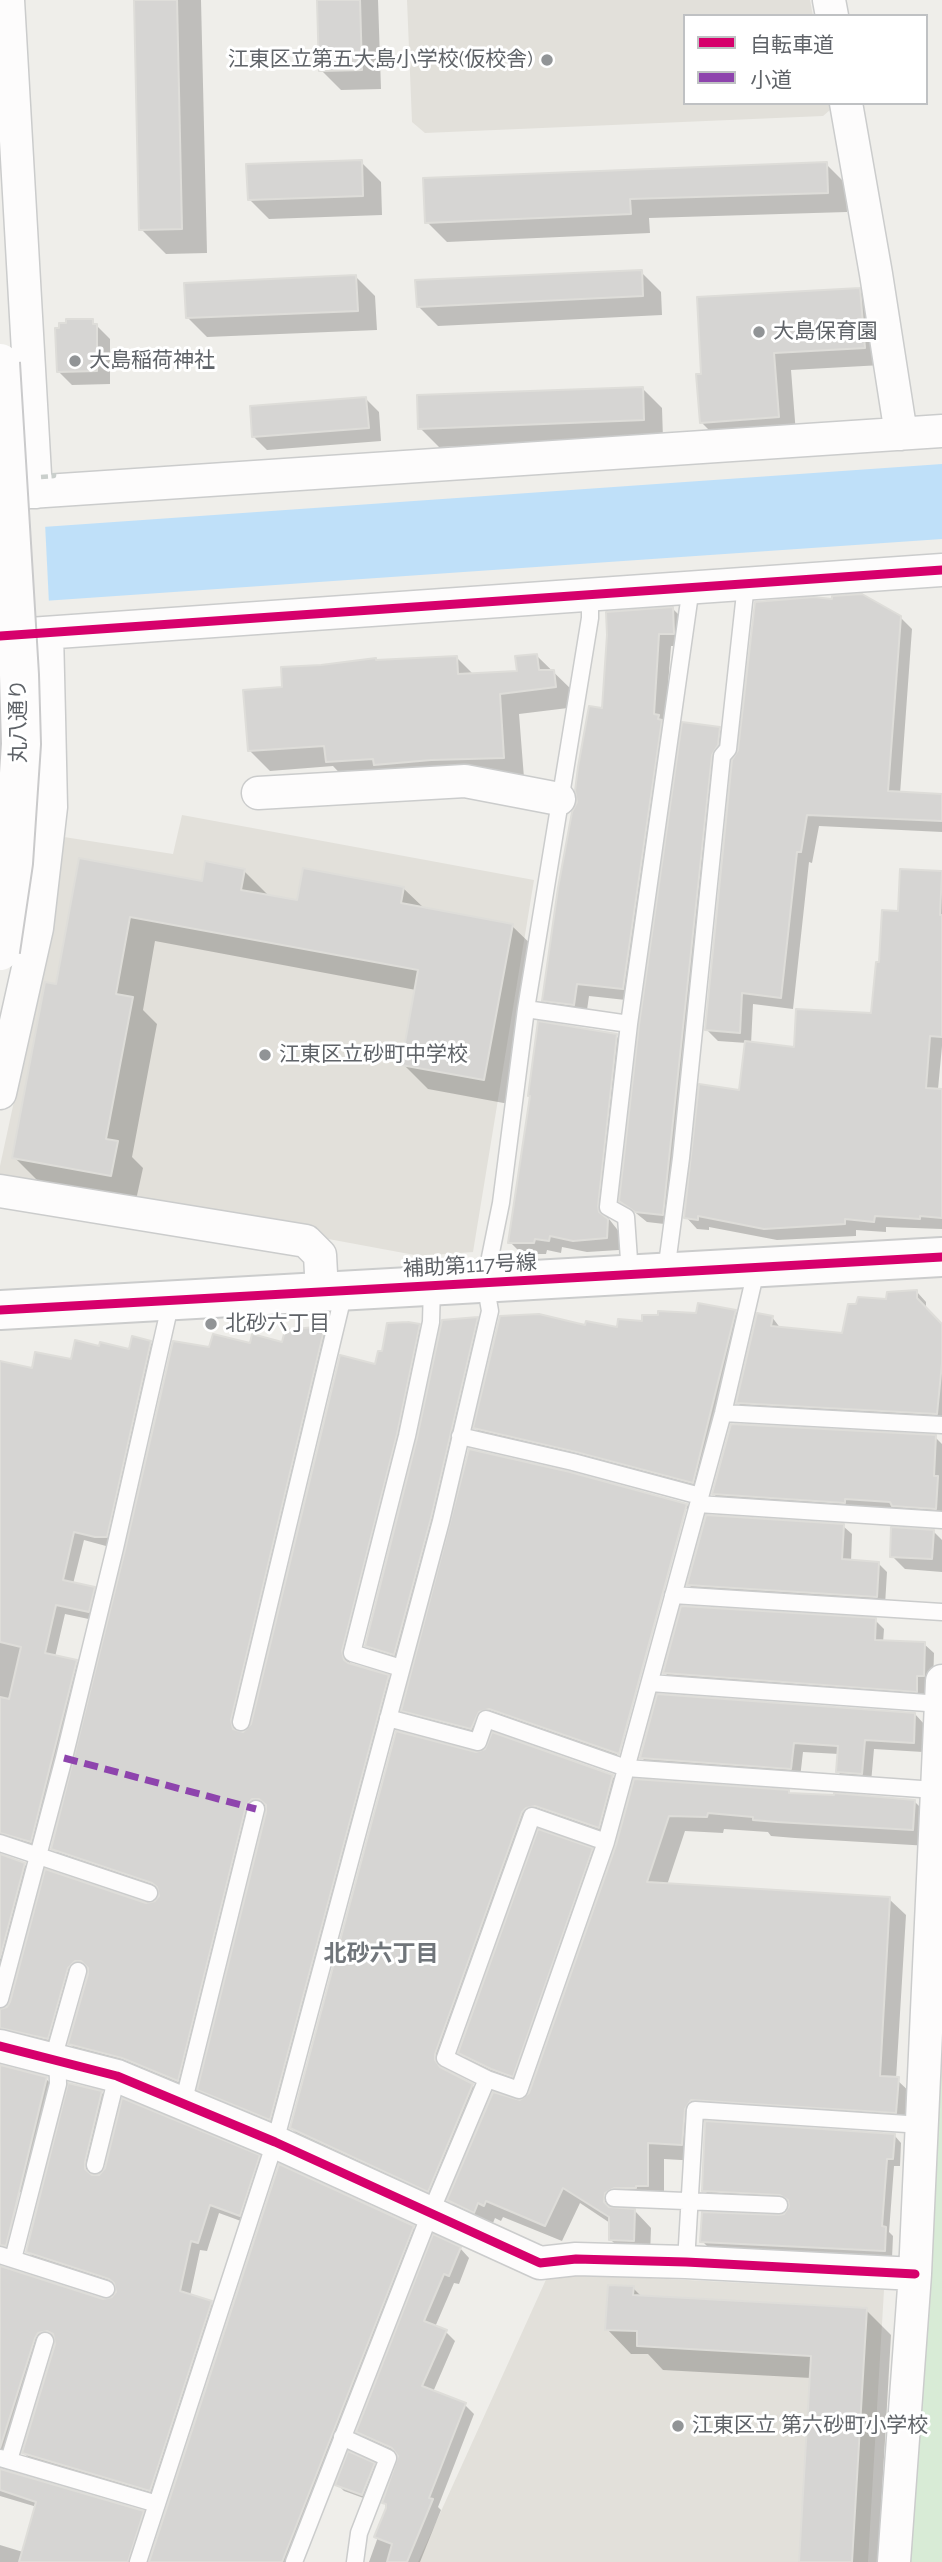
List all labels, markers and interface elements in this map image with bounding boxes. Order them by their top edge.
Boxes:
legend [683,14,928,105]
text: 自転車道 [750,32,834,57]
place label: 江東区立第五大島小学校(仮校舎) [228,47,533,73]
marker: 江東区立第五大島小学校(仮校舎) [539,52,555,68]
text: 小道 [750,67,792,92]
place label: 大島保育園 [773,319,878,345]
marker: 大島保育園 [751,324,767,340]
place label: 大島稲荷神社 [89,348,215,374]
marker: 大島稲荷神社 [67,353,83,369]
street label: 丸八通り [6,679,32,763]
place label: 江東区立砂町中学校 [279,1042,468,1068]
marker: 江東区立砂町中学校 [257,1047,273,1063]
street label: 補助第117号線 [402,1250,538,1282]
place label: 北砂六丁目 [225,1311,330,1337]
marker: 北砂六丁目 [203,1316,219,1332]
district label: 北砂六丁目 [324,1940,438,1968]
place label: 江東区立 第六砂町小学校 [692,2413,928,2439]
marker: 江東区立 第六砂町小学校 [670,2418,686,2434]

